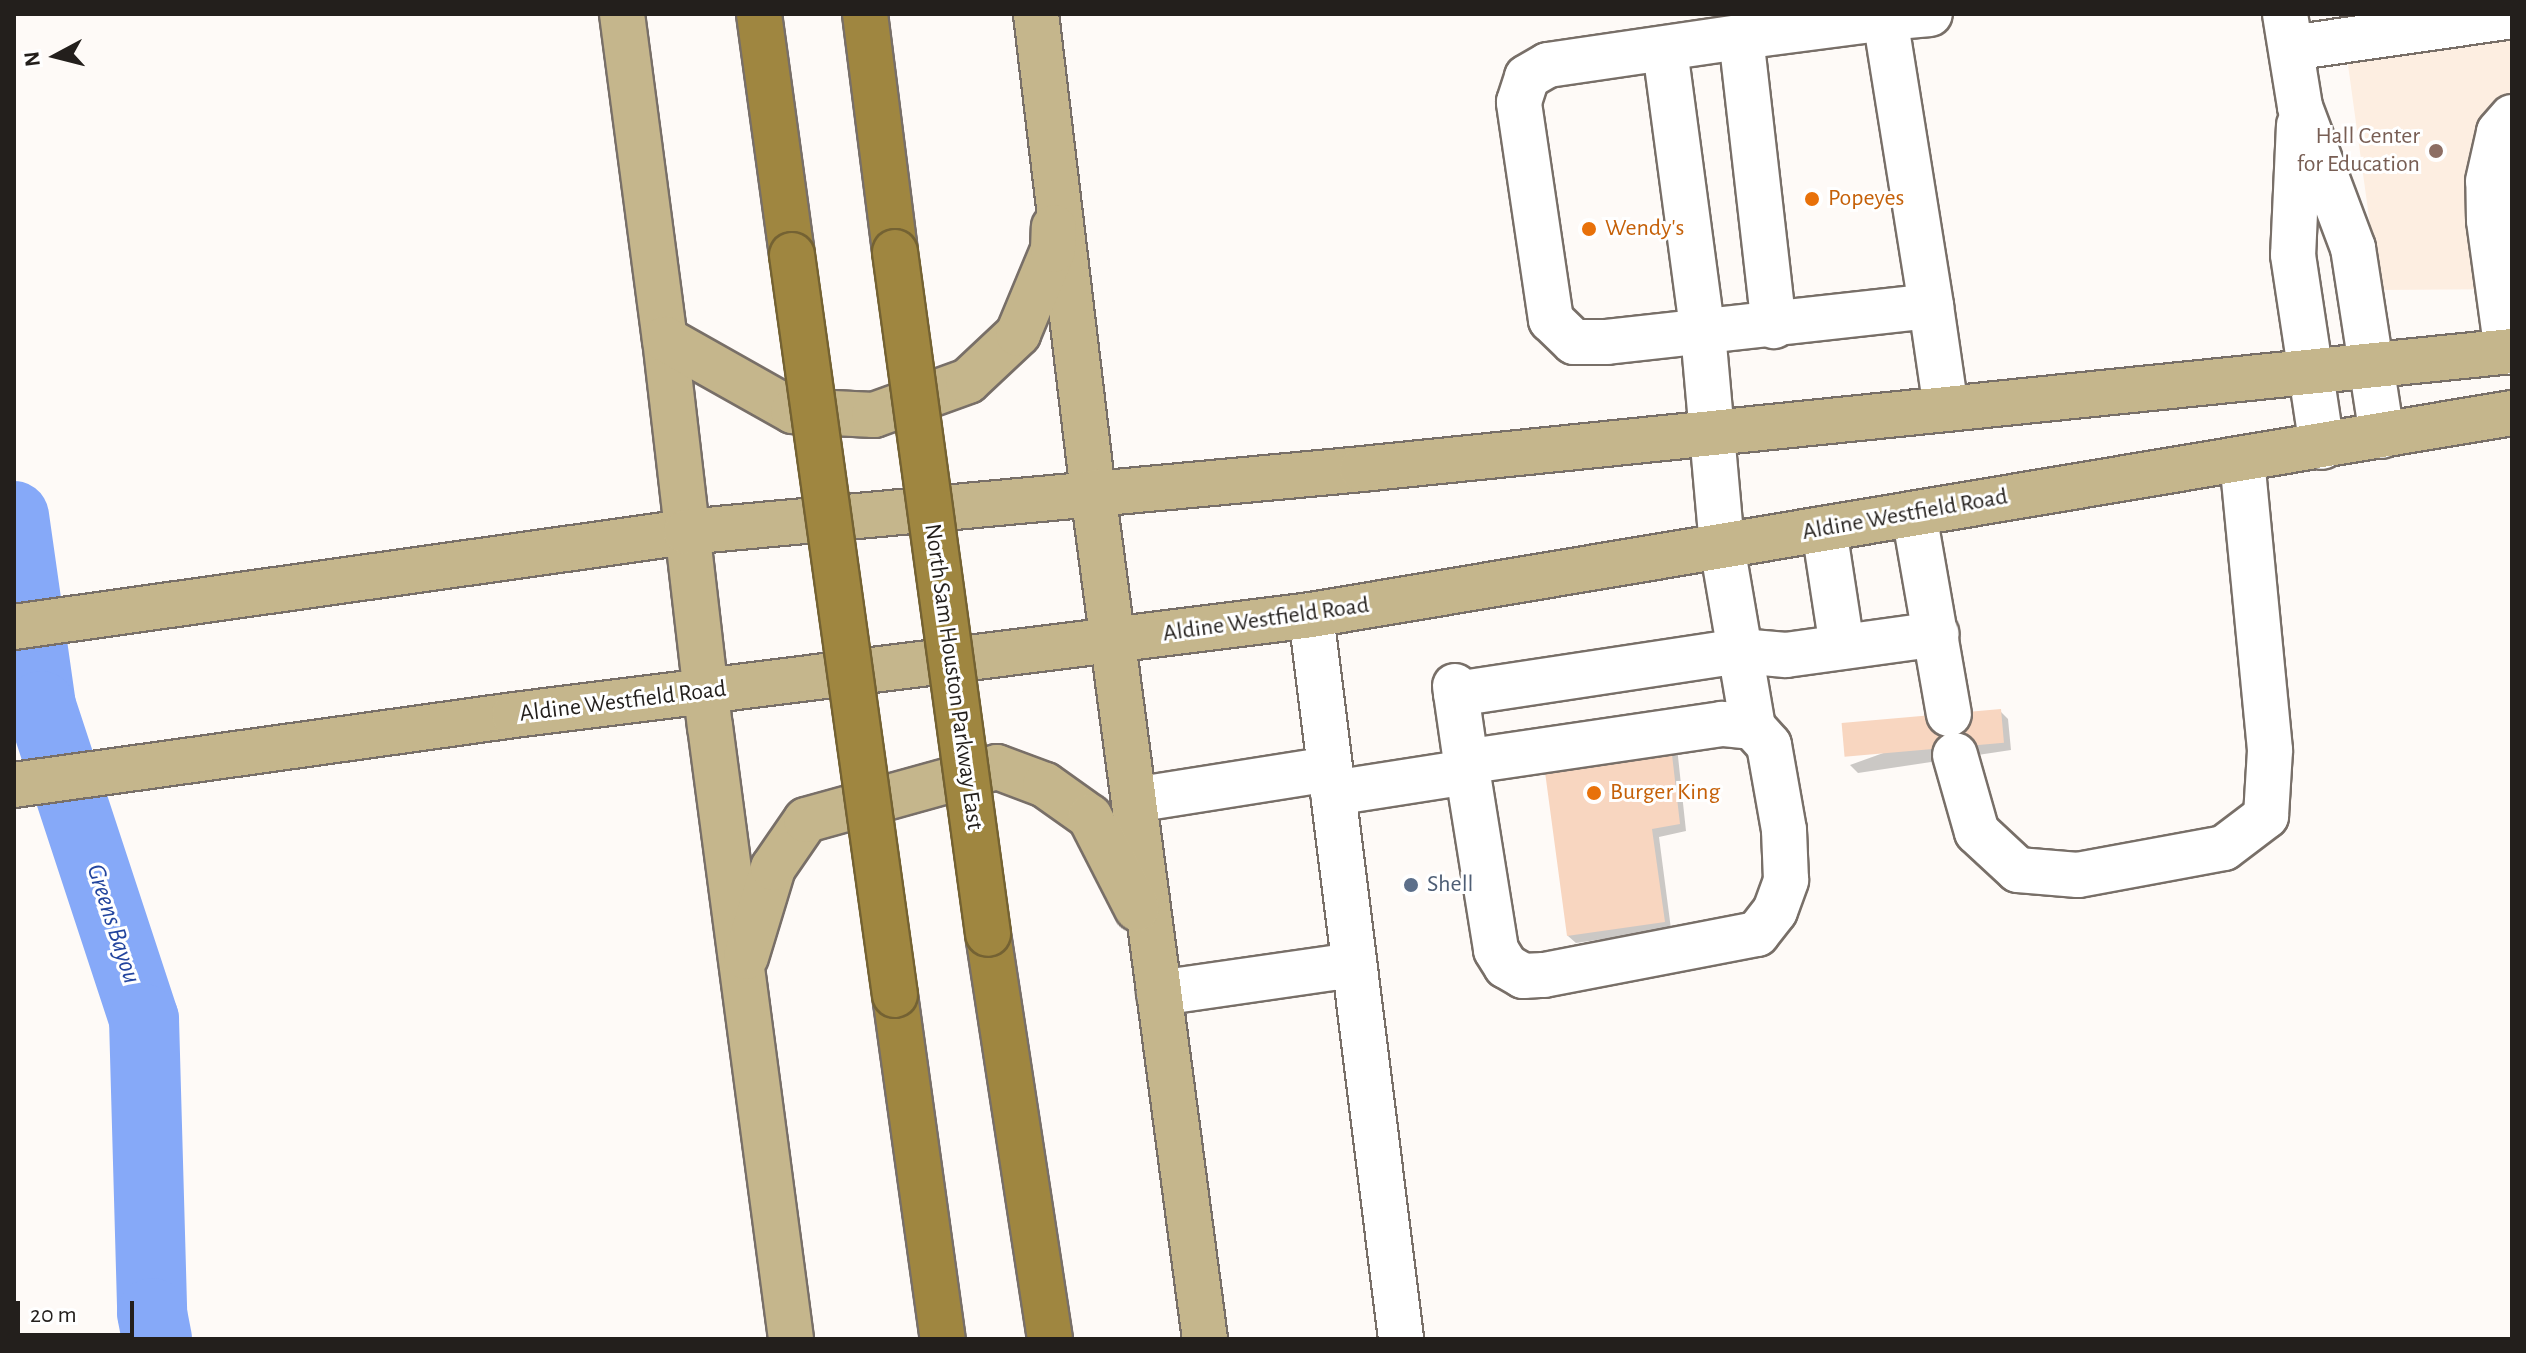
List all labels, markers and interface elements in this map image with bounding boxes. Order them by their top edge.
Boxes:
north arrow [16,16,96,96]
text: N [20,50,44,68]
place label: Hall Center for Education [2297,123,2420,179]
marker: Hall Center for Education [2427,142,2445,160]
place label: Popeyes [1828,185,1904,213]
marker: Popeyes [1803,190,1821,208]
place label: Wendy's [1605,215,1684,243]
marker: Wendy's [1580,220,1598,238]
street label: Aldine Westfield Road [1800,483,2010,547]
street label: North Sam Houston Parkway East [917,522,989,832]
street label: Aldine Westfield Road [1161,591,1371,649]
street label: Aldine Westfield Road [518,675,728,729]
place label: Burger King [1610,779,1720,807]
marker: Burger King [1585,784,1603,802]
water label: Greens Bayou [79,860,147,988]
place label: Shell [1427,871,1473,899]
marker: Shell [1402,876,1420,894]
scale bar [20,1285,138,1335]
text: 20 m [30,1303,77,1327]

